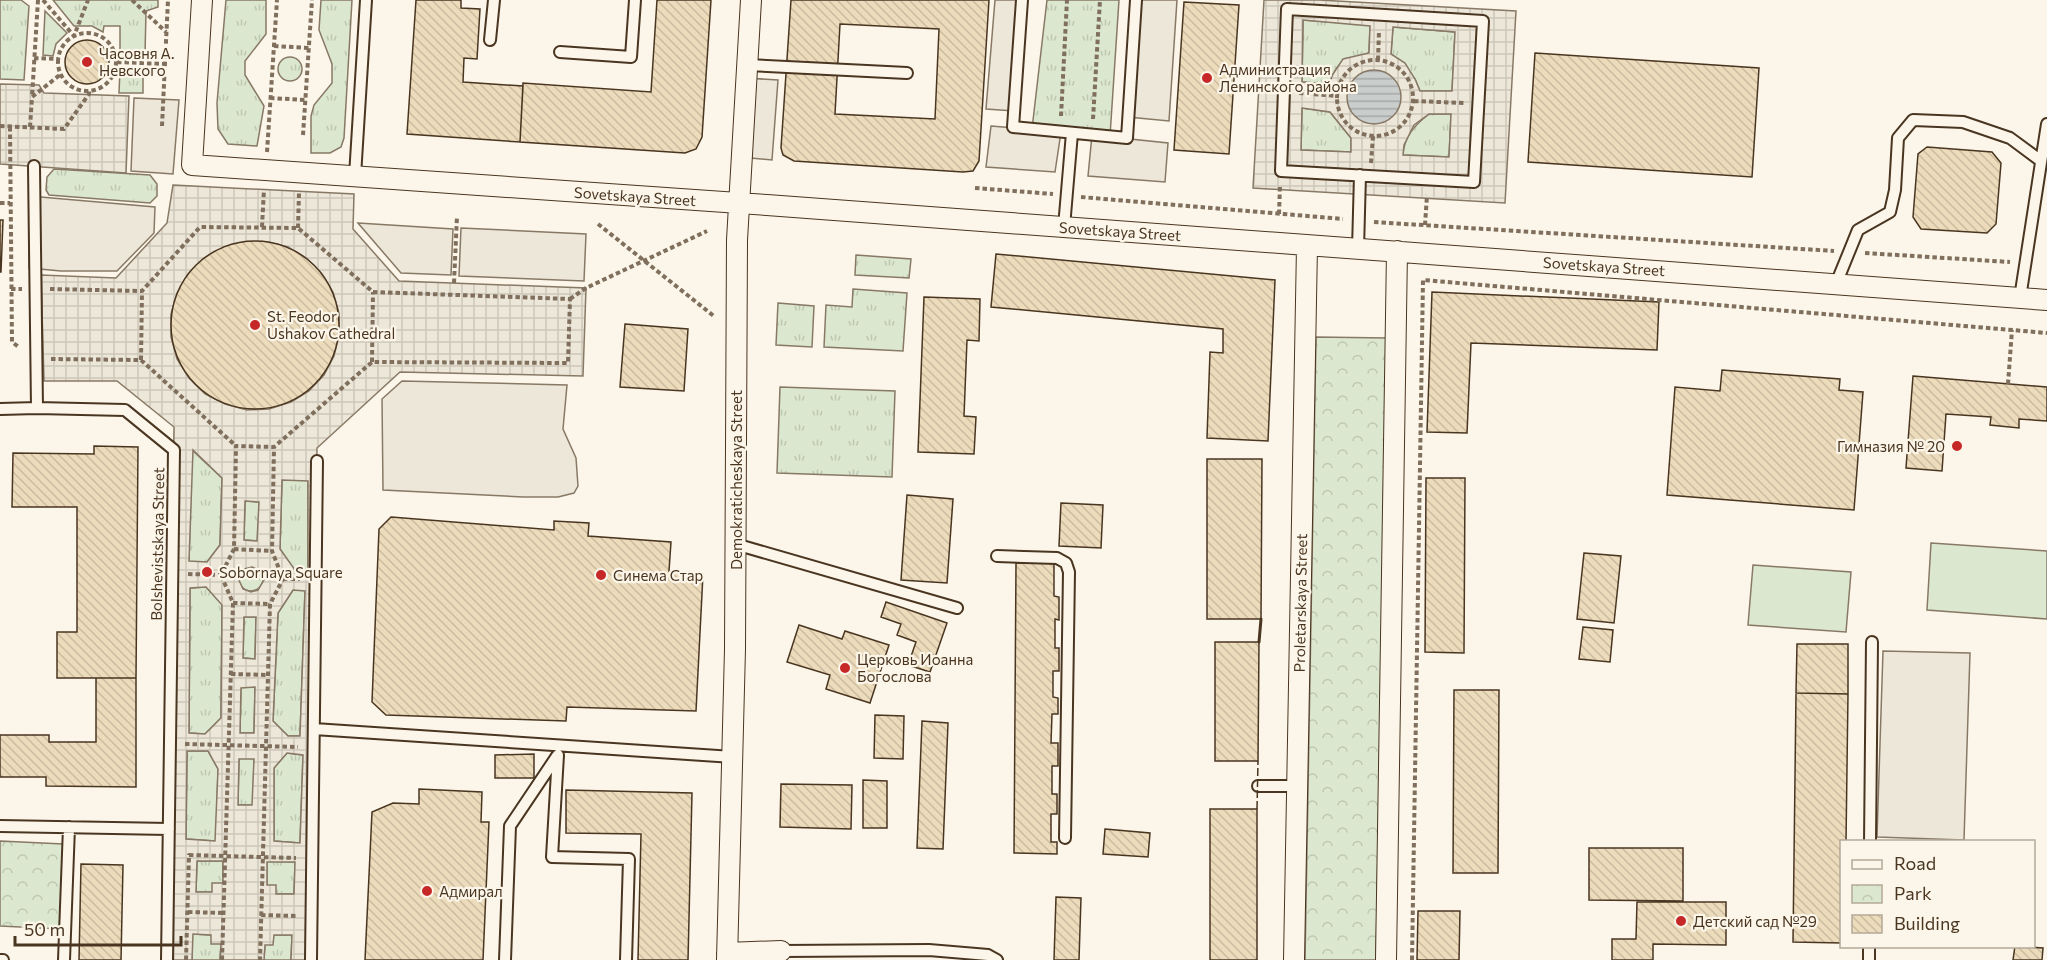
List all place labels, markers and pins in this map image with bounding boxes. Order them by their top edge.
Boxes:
place label: Часовня А. Невского [99,44,174,79]
marker: Часовня А. Невского [80,55,94,69]
place label: Администрация Ленинского района [1219,60,1357,95]
marker: Администрация Ленинского района [1200,71,1214,85]
place label: St. Feodor Ushakov Cathedral [267,307,395,342]
marker: St. Feodor Ushakov Cathedral [248,318,262,332]
place label: Гимназия № 20 [1837,437,1945,455]
marker: Гимназия № 20 [1950,439,1964,453]
place label: Sobornaya Square [219,563,343,581]
marker: Sobornaya Square [200,565,214,579]
place label: Синема Стар [613,566,703,584]
marker: Синема Стар [594,568,608,582]
place label: Церковь Иоанна Богослова [857,650,973,685]
marker: Церковь Иоанна Богослова [838,661,852,675]
place label: Адмирал [439,882,503,900]
marker: Адмирал [420,884,434,898]
place label: Детский сад №29 [1693,912,1817,930]
marker: Детский сад №29 [1674,914,1688,928]

